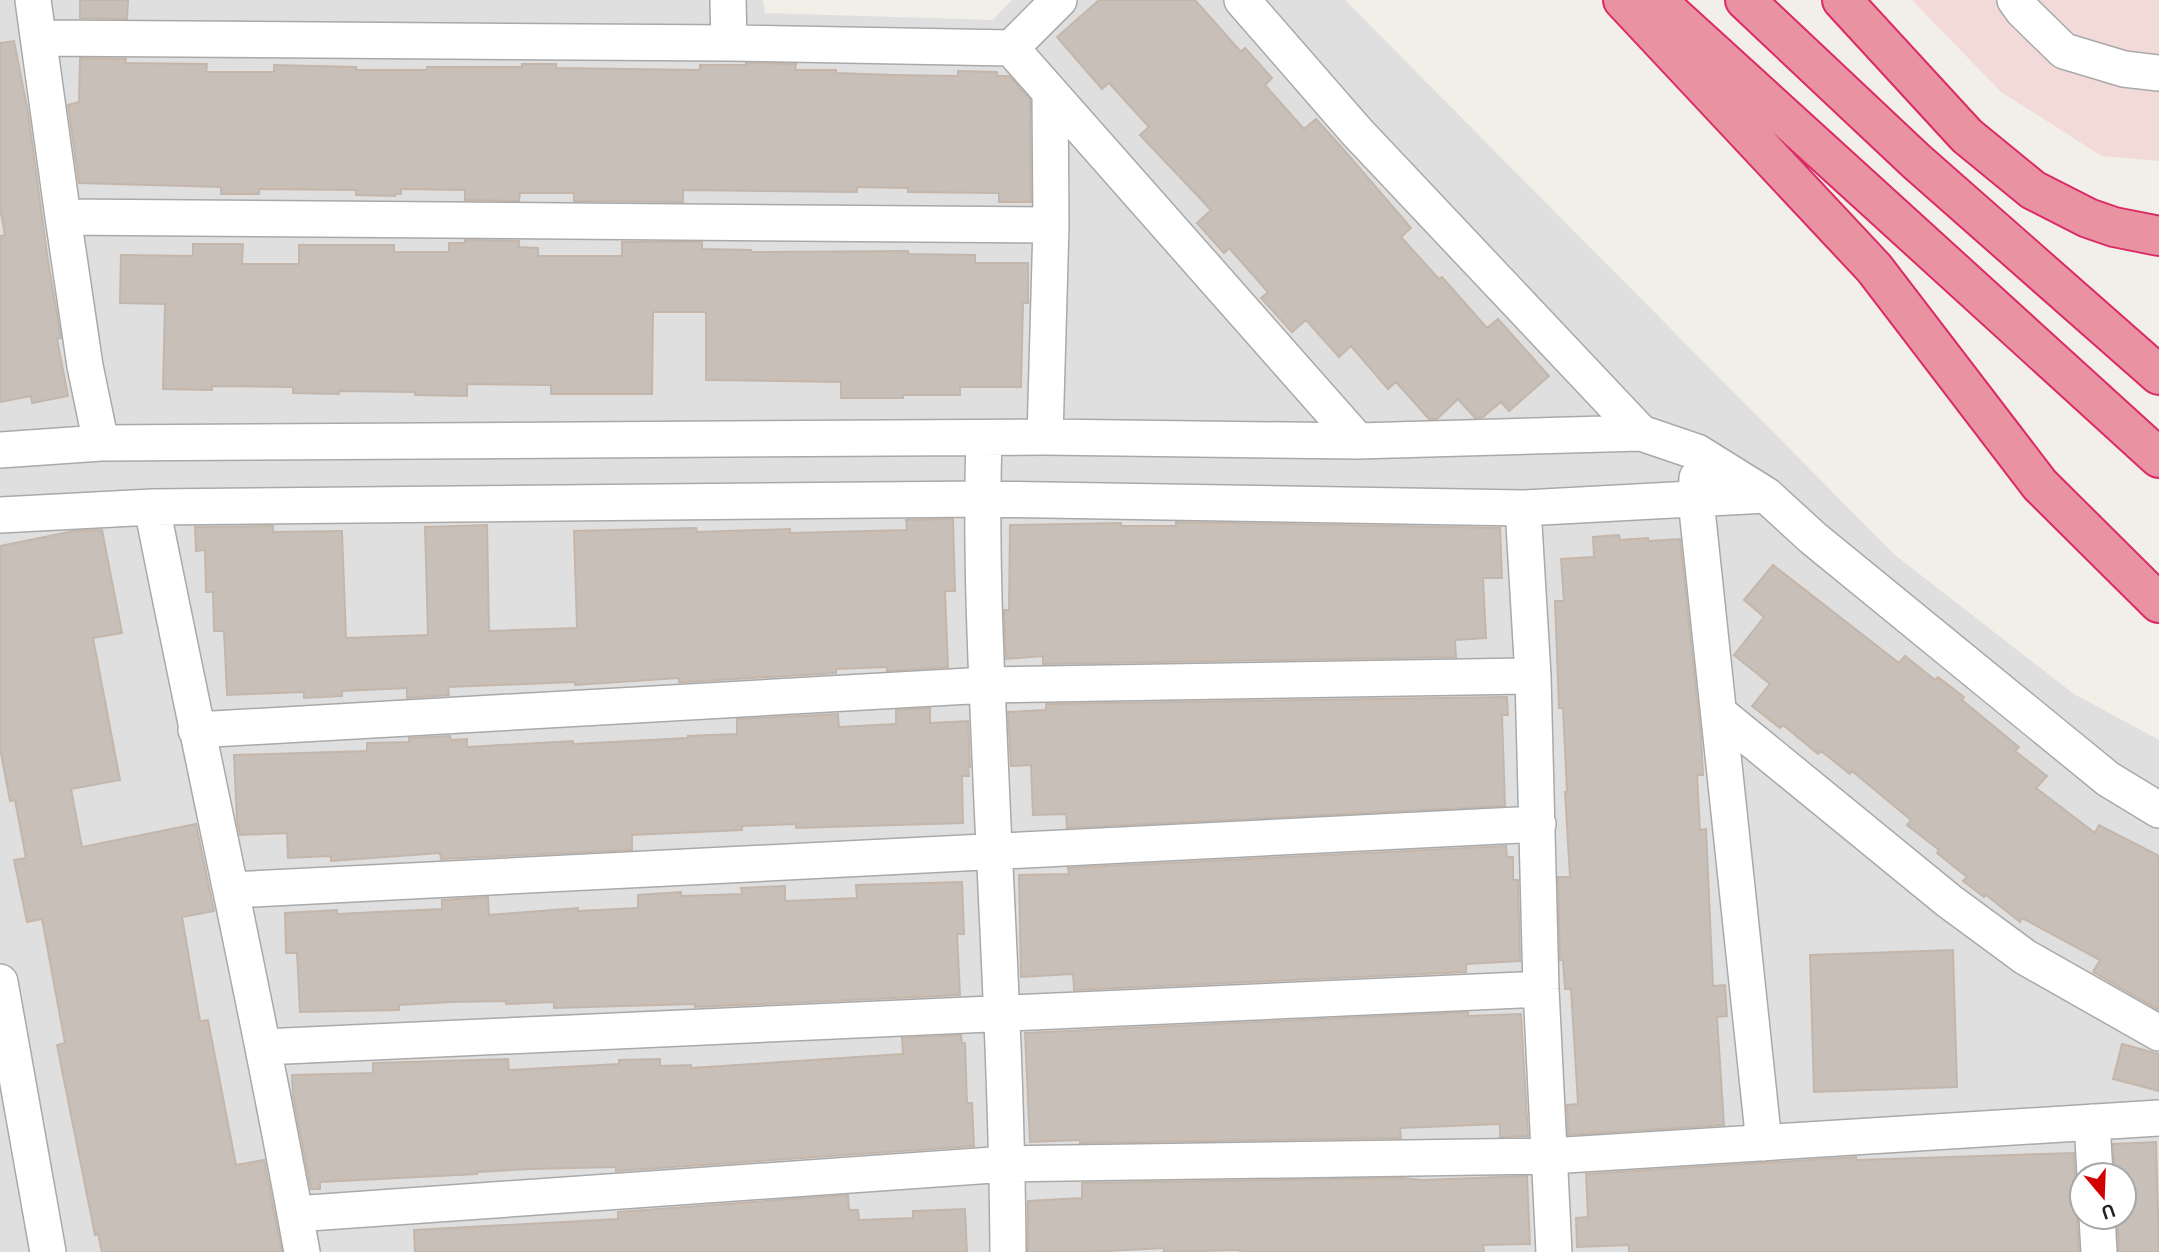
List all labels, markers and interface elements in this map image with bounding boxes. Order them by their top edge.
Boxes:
north arrow [2068,1161,2138,1231]
text: U [2099,1200,2118,1225]

